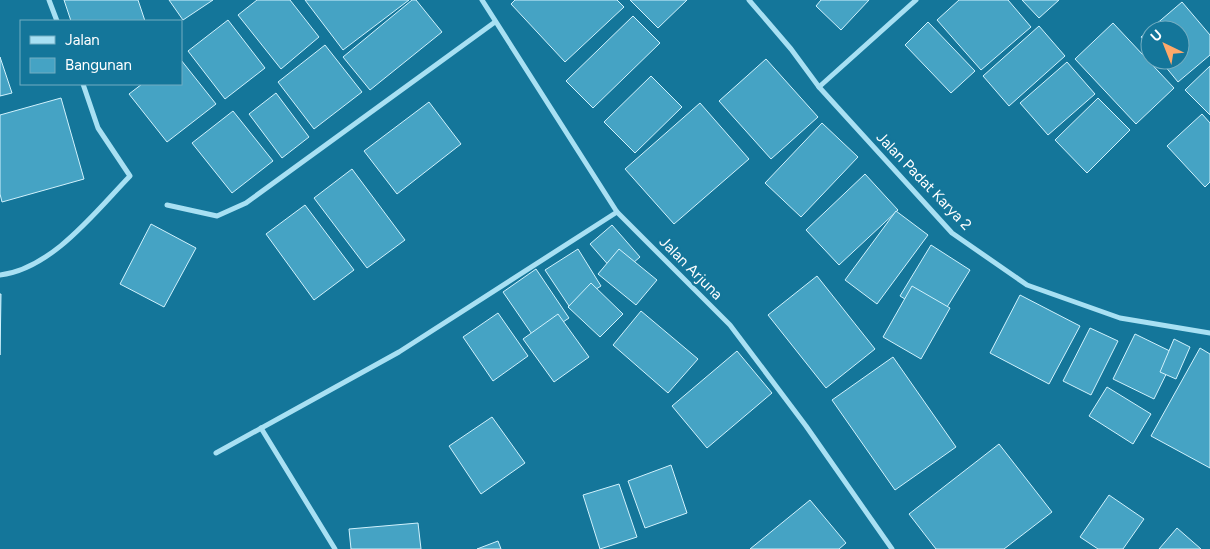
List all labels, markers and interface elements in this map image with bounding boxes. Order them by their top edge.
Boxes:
legend [20,20,182,85]
north arrow [1140,20,1190,70]
text: U [1147,26,1166,45]
text: Jalan [65,31,100,49]
text: Bangunan [65,56,132,74]
street label: Jalan Padat Karya 2 [873,128,975,234]
street label: Jalan Arjuna [656,233,726,303]

